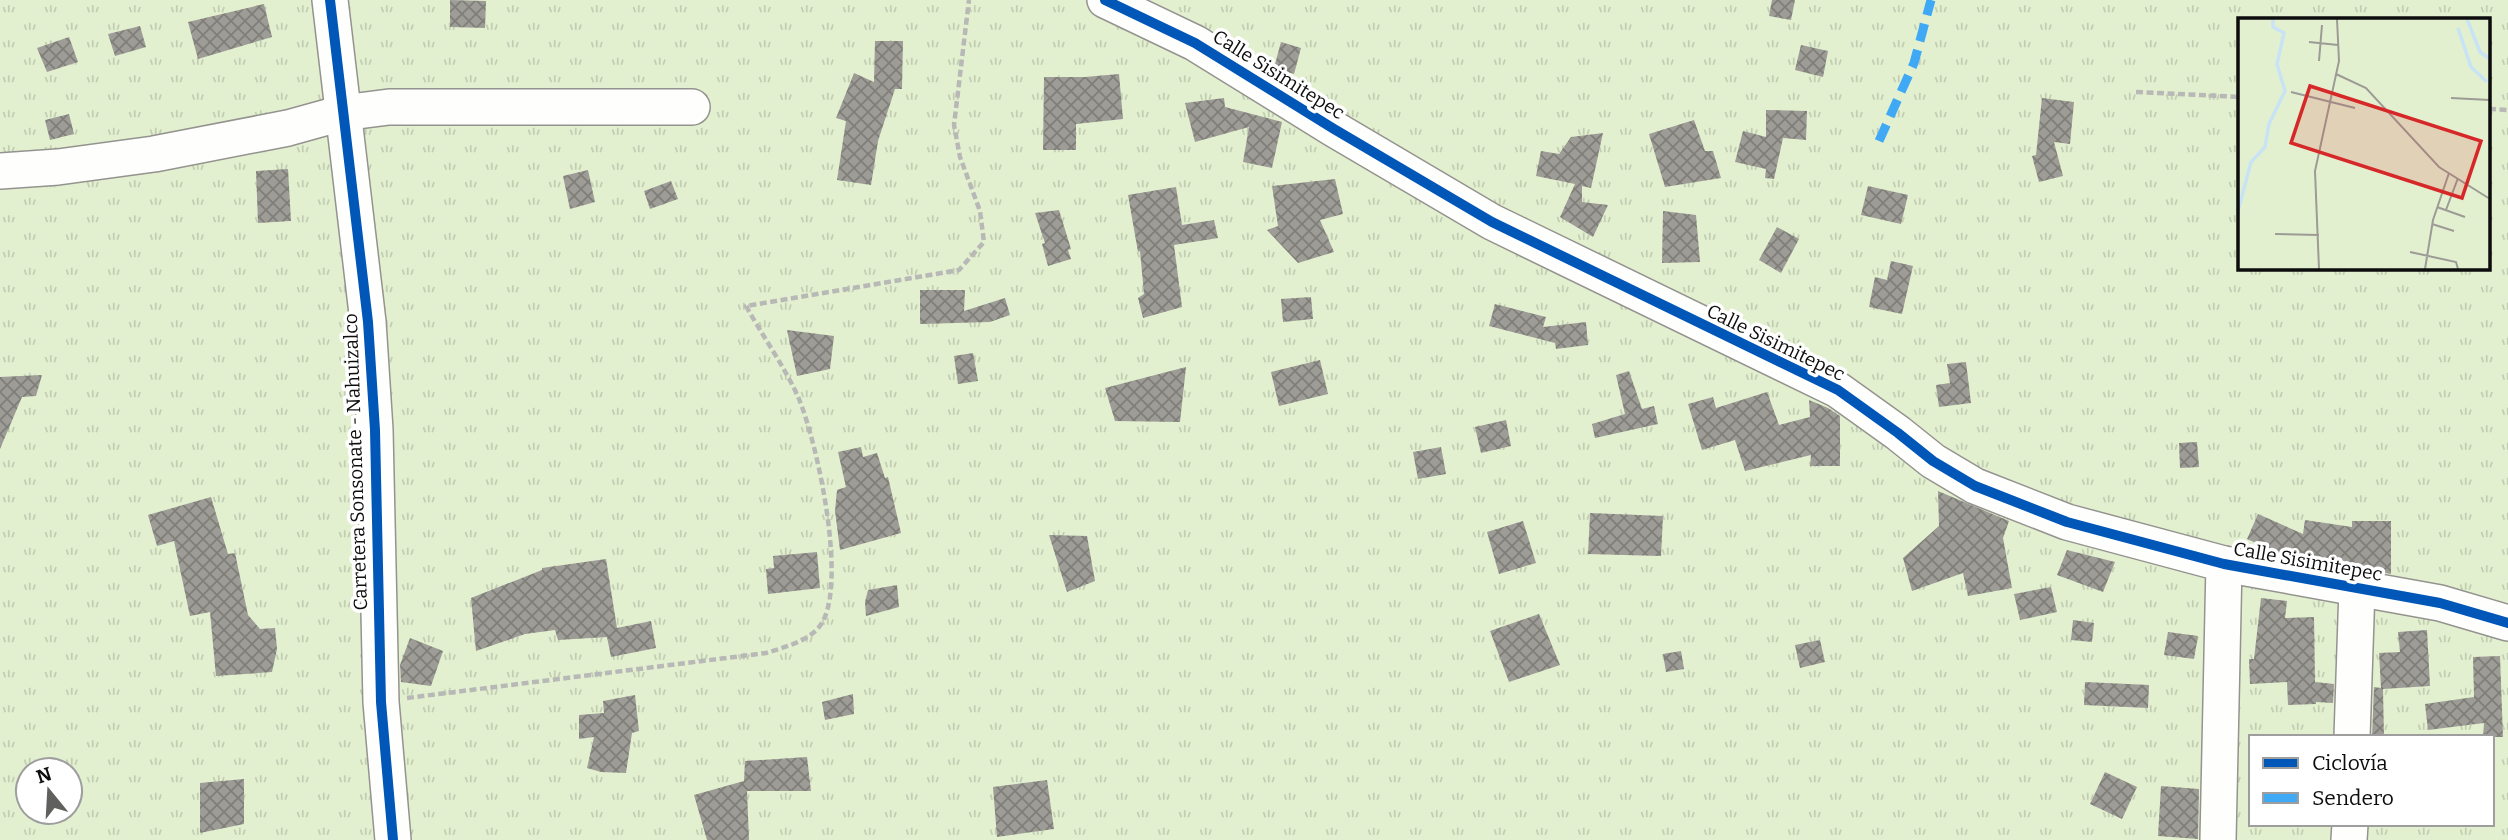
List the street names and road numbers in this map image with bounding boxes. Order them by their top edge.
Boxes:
street label: Calle Sisimitepec [1209,25,1349,124]
street label: Calle Sisimitepec [1703,299,1849,386]
street label: Carretera Sonsonate - Nahuizalco [339,313,372,611]
street label: Calle Sisimitepec [2232,537,2384,586]

